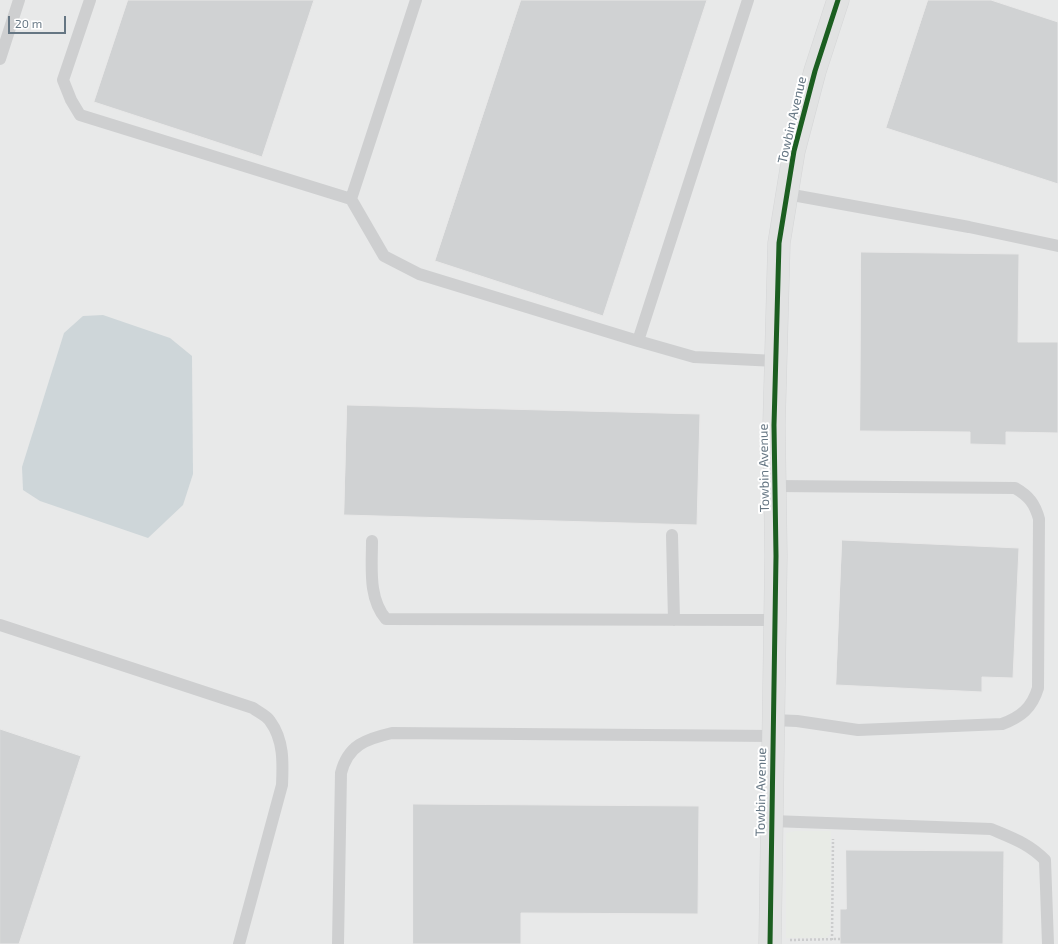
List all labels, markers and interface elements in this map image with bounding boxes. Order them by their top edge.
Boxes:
scale bar [10,8,68,34]
text: 20 m [15,16,42,30]
street label: Towbin Avenue [774,75,810,165]
street label: Towbin Avenue [755,423,773,513]
street label: Towbin Avenue [752,747,770,837]

